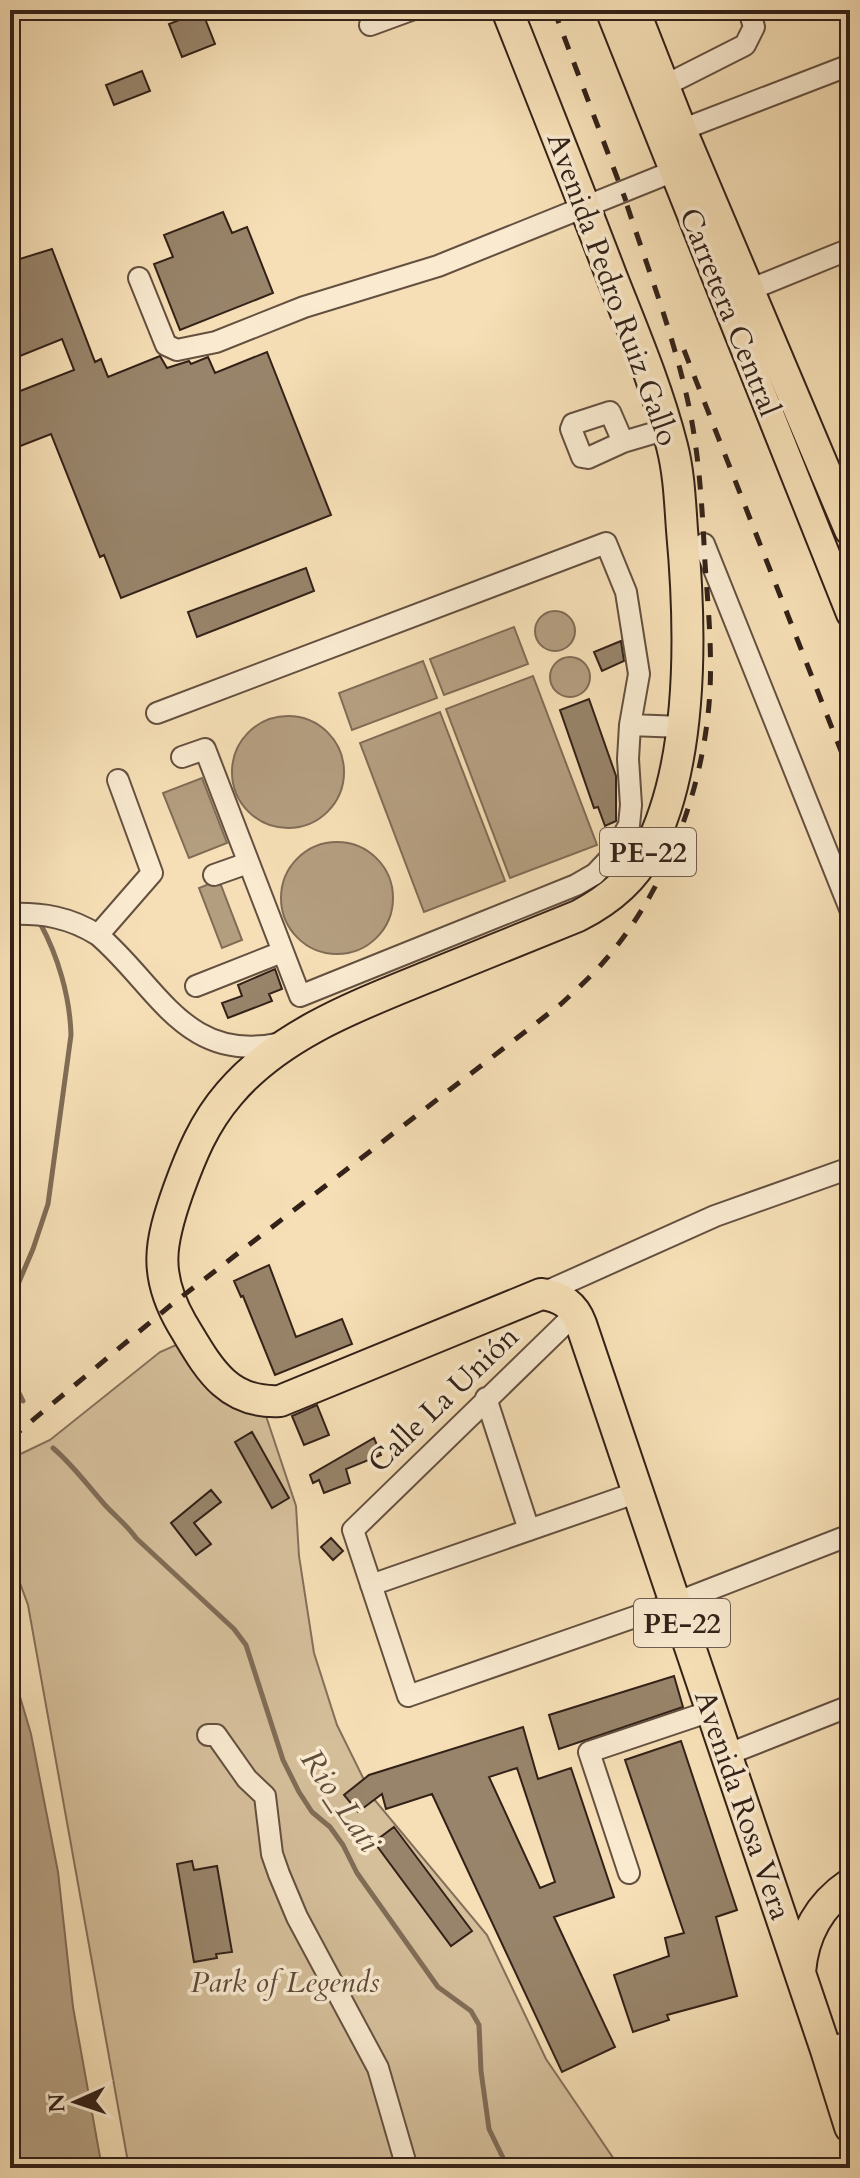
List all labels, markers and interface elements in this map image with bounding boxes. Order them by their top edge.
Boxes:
street label: Avenida Pedro Ruiz Gallo [537,127,688,451]
street label: Carretera Central [669,202,790,423]
road number: PE-22 [600,828,696,876]
street label: Calle La Unión [359,1317,528,1482]
road number: PE-22 [634,1599,730,1647]
street label: Avenida Rosa Vera [684,1685,801,1925]
water label: Rio_Lati [290,1741,391,1861]
park label: Park of Legends [190,1962,380,2003]
north arrow [36,2062,116,2142]
text: N [42,2093,73,2113]

